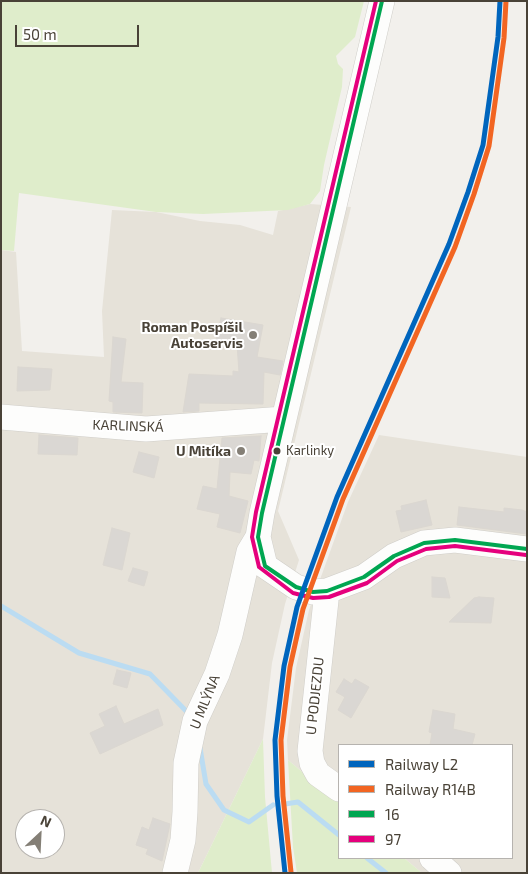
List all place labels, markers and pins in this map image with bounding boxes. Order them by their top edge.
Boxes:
place label: Roman Pospíšil Autoservis [142,319,243,352]
marker: Roman Pospíšil Autoservis [247,329,259,341]
place label: U Mitíka [176,443,231,459]
place label: Karlinky [286,443,334,459]
marker: U Mitíka [235,445,247,457]
marker: Karlinky [272,446,282,456]

